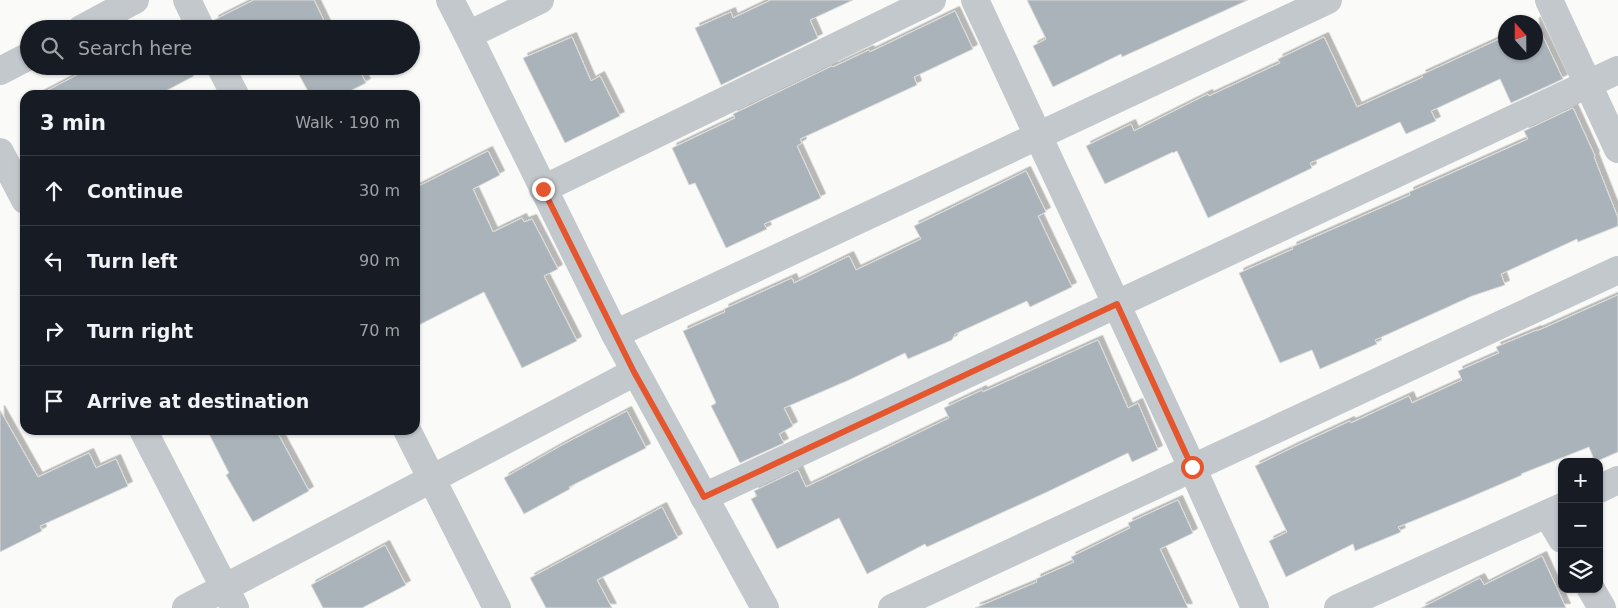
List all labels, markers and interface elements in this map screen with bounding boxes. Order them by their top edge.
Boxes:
north arrow [1498,15,1543,60]
search box [20,20,420,75]
icon: search [38,34,66,62]
text: Search here [78,37,192,59]
text: 3 min [40,111,106,135]
text: Walk · 190 m [295,113,400,132]
icon: ahead [40,177,68,205]
route end [532,178,555,201]
text: Continue [87,180,183,202]
text: 30 m [359,181,400,200]
icon: left [40,247,68,275]
text: Turn left [87,250,178,272]
text: 90 m [359,251,400,270]
icon: right [40,317,68,345]
text: Turn right [87,320,193,342]
text: 70 m [359,321,400,340]
icon: arrive [40,387,68,415]
text: Arrive at destination [87,390,309,412]
route start [1181,456,1204,479]
map controls [1558,458,1603,593]
button: + [1558,458,1603,503]
button: − [1558,503,1603,548]
button: layers [1558,548,1603,593]

